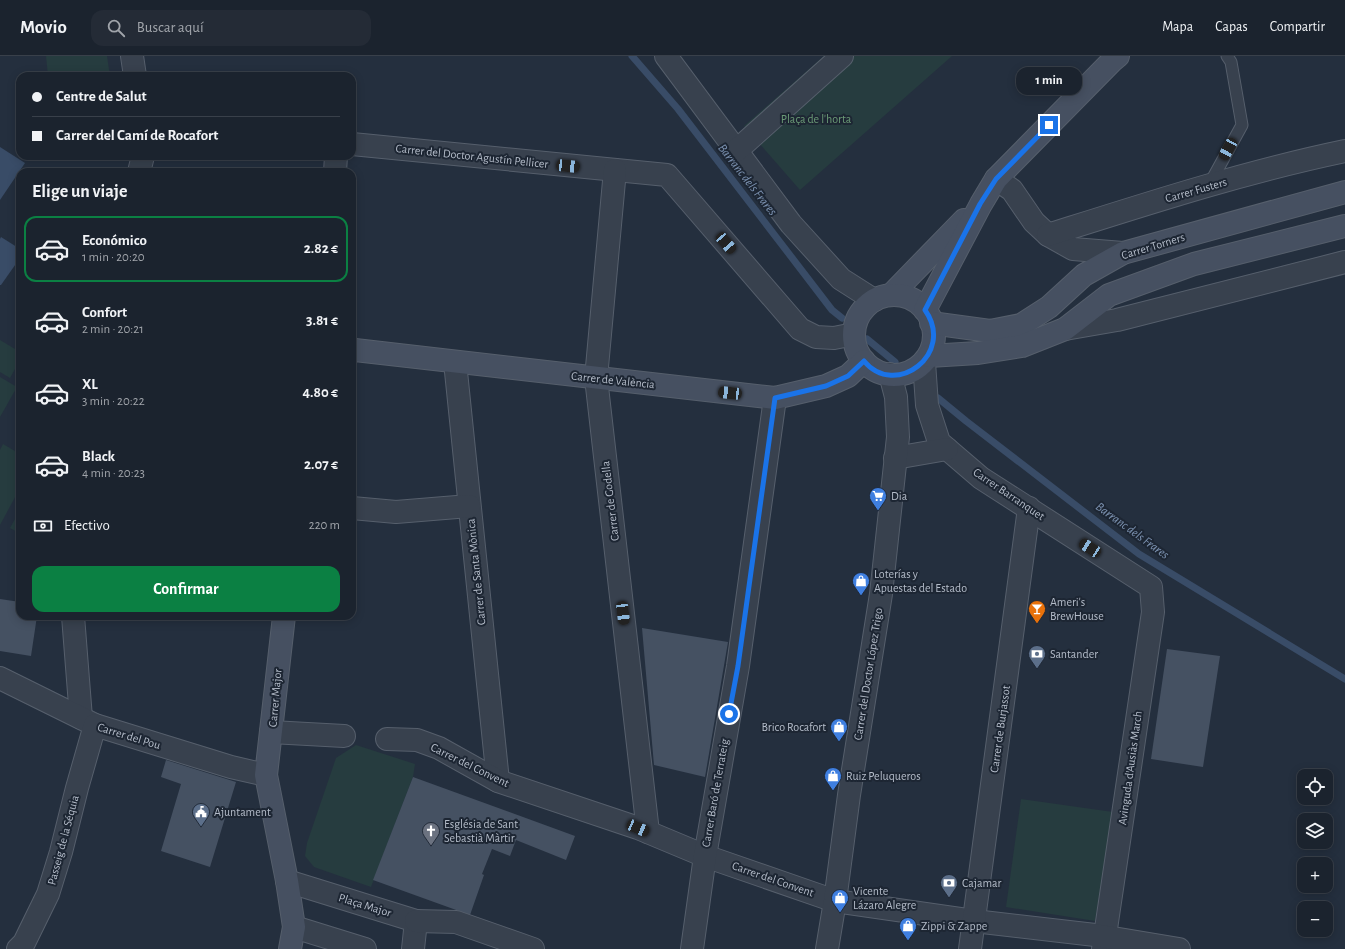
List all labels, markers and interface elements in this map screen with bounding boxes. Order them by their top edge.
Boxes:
search box [91,10,371,46]
icon: search [105,17,127,39]
text: Movio [20,18,67,37]
text: Buscar aquí [137,20,204,35]
text: Mapa [1162,20,1193,34]
text: Capas [1215,20,1248,34]
text: Compartir [1270,20,1325,34]
callout: 1 min [1016,67,1082,95]
text: 1 min [1035,74,1063,87]
text: Centre de Salut [56,89,147,104]
park label: Plaça de l'horta [781,113,852,125]
route end [1040,116,1058,134]
text: Carrer del Camí de Rocafort [56,128,218,143]
car [1217,136,1239,162]
street label: Carrer del Doctor Agustín Pellicer [395,142,549,170]
water label: Barranc dels Frares [715,142,779,218]
car [555,159,581,173]
street label: Carrer Fusters [1164,175,1228,205]
text: Elige un viaje [32,183,127,201]
car [714,230,738,256]
icon: car [34,231,70,267]
street label: Carrer Torners [1120,231,1186,261]
text: Económico [82,233,147,248]
text: 2.82 € [304,241,338,256]
text: 1 min · 20:20 [82,251,145,264]
icon: car [34,303,70,339]
text: Confort [82,305,127,320]
text: 3.81 € [306,313,338,328]
text: 2 min · 20:21 [82,323,144,336]
street label: Carrer de València [571,370,656,390]
icon: car [34,375,70,411]
text: XL [82,377,98,392]
text: 4.80 € [303,385,338,400]
car [717,386,743,400]
text: 3 min · 20:22 [82,395,145,408]
icon: car [34,447,70,483]
text: Black [82,449,115,464]
text: 2.07 € [304,457,338,472]
street label: Carrer de Godella [599,460,621,542]
street label: Carrer Barranquet [971,466,1047,522]
text: 4 min · 20:23 [82,467,145,480]
supermarket icon: Dia [868,486,888,511]
place label: Dia [891,490,908,502]
water label: Barranc dels Frares [1093,500,1171,562]
icon: cash [32,515,54,537]
text: Efectivo [64,518,110,533]
street label: Carrer de Santa Mònica [464,518,488,626]
text: 220 m [309,519,340,532]
car [1077,536,1103,560]
button: Confirmar [32,566,340,612]
place label: Loterías y Apuestas del Estado [874,568,967,594]
shop icon: Loterías y Apuestas del Estado [851,571,871,596]
place label: Ameri's BrewHouse [1050,596,1104,622]
bar icon: Ameri's BrewHouse [1027,599,1047,624]
car [616,600,630,626]
street label: Carrer del Doctor López Trigo [852,607,884,741]
bank icon: Santander [1027,644,1047,669]
place label: Santander [1050,648,1098,660]
street label: Carrer Major [266,668,285,728]
street label: Carrer de Burjassot [988,684,1013,774]
route start [720,705,738,723]
street label: Avinguda d'Ausiàs March [1116,710,1144,826]
shop icon: Brico Rocafort [829,717,849,742]
street label: Carrer del Pou [96,721,162,751]
place label: Brico Rocafort [761,721,826,733]
street label: Carrer Baró de Terrateig [700,738,730,848]
street label: Carrer del Convent [429,741,511,789]
shop icon: Ruiz Peluqueros [823,766,843,791]
map controls [1297,769,1333,937]
button: locate [1297,769,1333,805]
place label: Ruiz Peluqueros [846,770,921,782]
street label: Passeig de la Séquia [45,793,81,886]
public building icon: Ajuntament [191,802,211,827]
place label: Ajuntament [214,806,271,819]
button: layers [1297,813,1333,849]
place label: Església de Sant Sebastià Màrtir [444,818,518,844]
car [625,818,651,838]
church icon: Església de Sant Sebastià Màrtir [421,821,441,846]
button: + [1297,857,1333,893]
street label: Carrer del Convent [731,859,816,899]
bank icon: Cajamar [939,873,959,898]
place label: Cajamar [962,877,1001,890]
place label: Vicente Lázaro Alegre [853,885,916,911]
shop icon: Vicente Lázaro Alegre [830,888,850,913]
street label: Plaça Major [337,891,393,920]
button: − [1297,901,1333,937]
shop icon: Zippi & Zappe [898,916,918,941]
place label: Zippi & Zappe [921,920,987,932]

